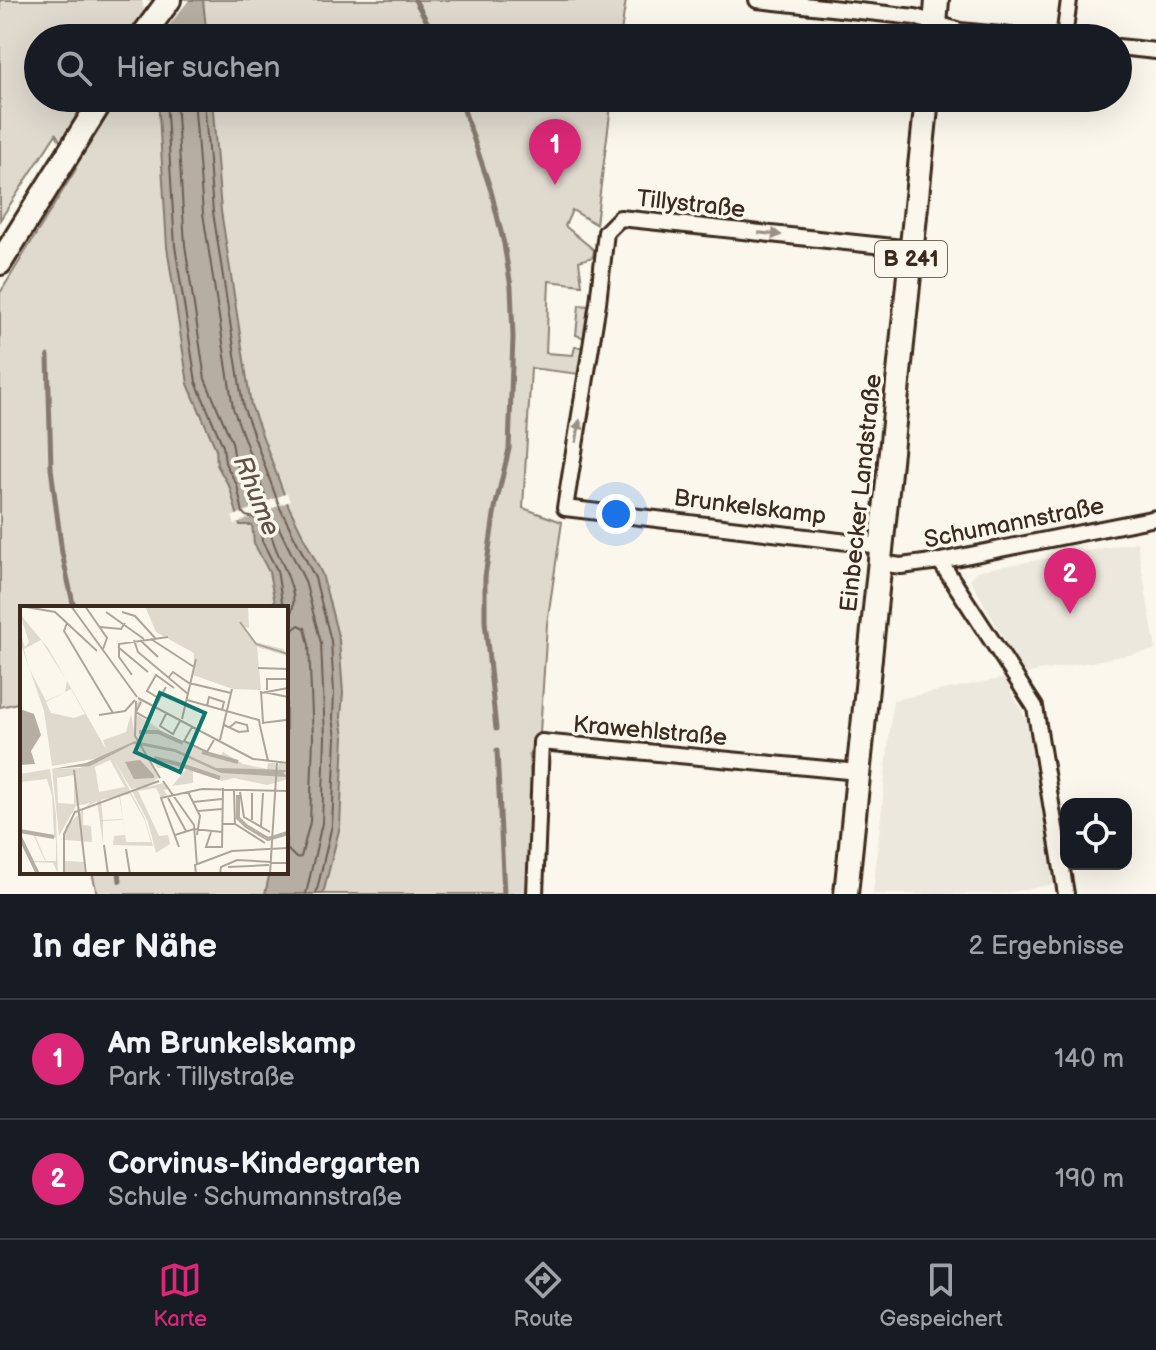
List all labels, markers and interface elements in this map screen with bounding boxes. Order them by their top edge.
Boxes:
search box [24,24,1132,112]
icon: search [52,46,96,90]
text: Hier suchen [116,50,281,86]
pin: 1 [529,119,581,185]
street label: Tillystraße [635,184,747,224]
one-way arrow [758,227,783,240]
road number: B 241 [875,241,947,277]
street label: Einbecker Landstraße [834,373,888,613]
one-way arrow [572,418,584,443]
water label: Rhume [226,451,286,541]
street label: Brunkelskamp [672,483,828,531]
street label: Schumannstraße [921,491,1107,555]
your location [596,494,636,534]
pin: 2 [1044,548,1096,614]
inset map [20,606,288,874]
street label: Krawehlstraße [572,710,728,752]
map controls [1060,798,1132,870]
button: locate [1060,798,1132,870]
text: In der Nähe [32,926,217,967]
text: 2 Ergebnisse [969,931,1124,962]
text: Am Brunkelskamp [108,1026,356,1062]
text: 1 [53,1044,63,1075]
text: 140 m [1054,1044,1124,1075]
text: Park · Tillystraße [108,1062,294,1093]
text: Corvinus-Kindergarten [108,1146,421,1182]
text: 2 [50,1164,66,1195]
text: 190 m [1055,1164,1124,1195]
text: Schule · Schumannstraße [108,1182,402,1213]
tab: Karte [153,1258,207,1333]
tab: Route [514,1258,573,1333]
tab: Gespeichert [879,1258,1003,1333]

